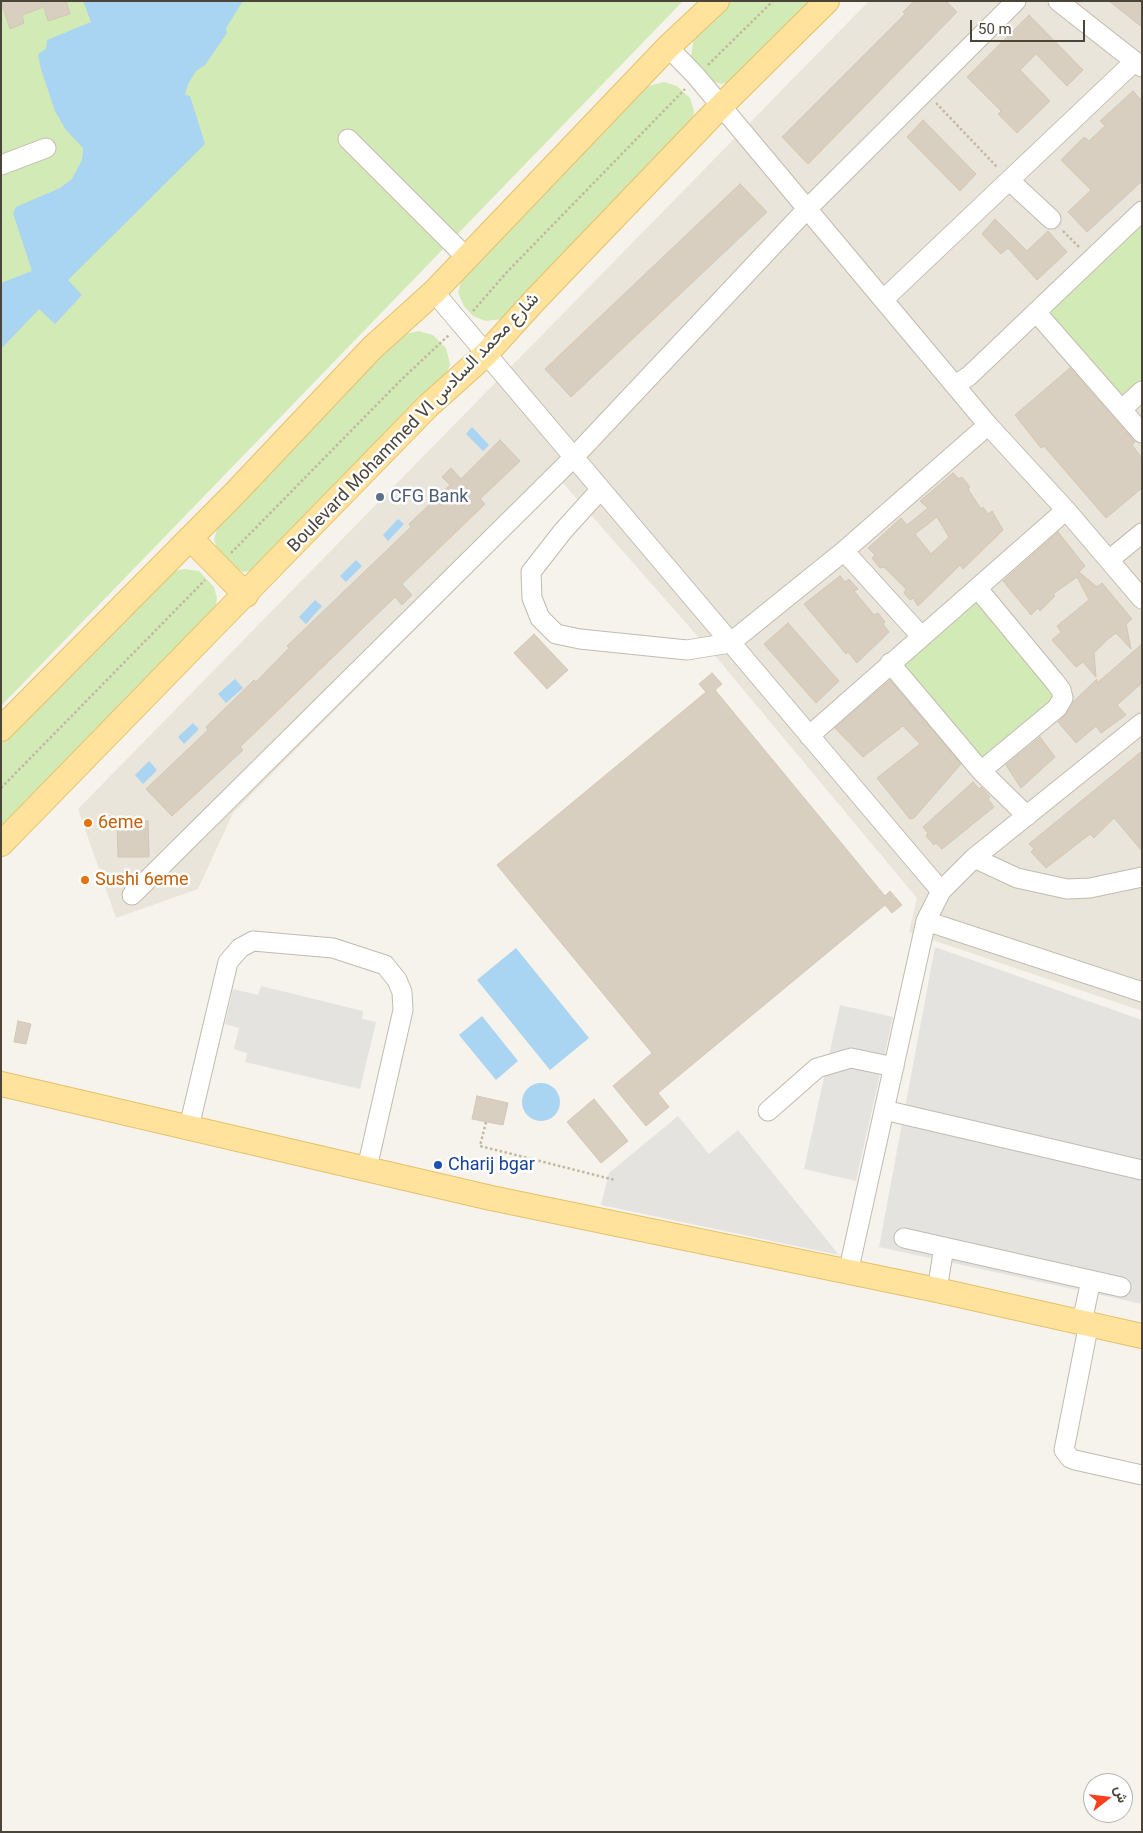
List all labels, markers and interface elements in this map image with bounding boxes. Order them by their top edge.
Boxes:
scale bar [973,10,1088,42]
text: 50 m [978,20,1012,38]
street label: Boulevard Mohammed VI شارع محمد السادس [284,289,544,557]
place label: CFG Bank [390,486,468,508]
marker: CFG Bank [374,491,386,503]
place label: 6eme [98,812,143,834]
marker: 6eme [82,817,94,829]
place label: Sushi 6eme [95,869,189,891]
marker: Sushi 6eme [79,874,91,886]
place label: Charij bgar [448,1154,535,1176]
marker: Charij bgar [432,1159,444,1171]
north arrow [1083,1773,1133,1823]
text: ش [1111,1784,1131,1804]

